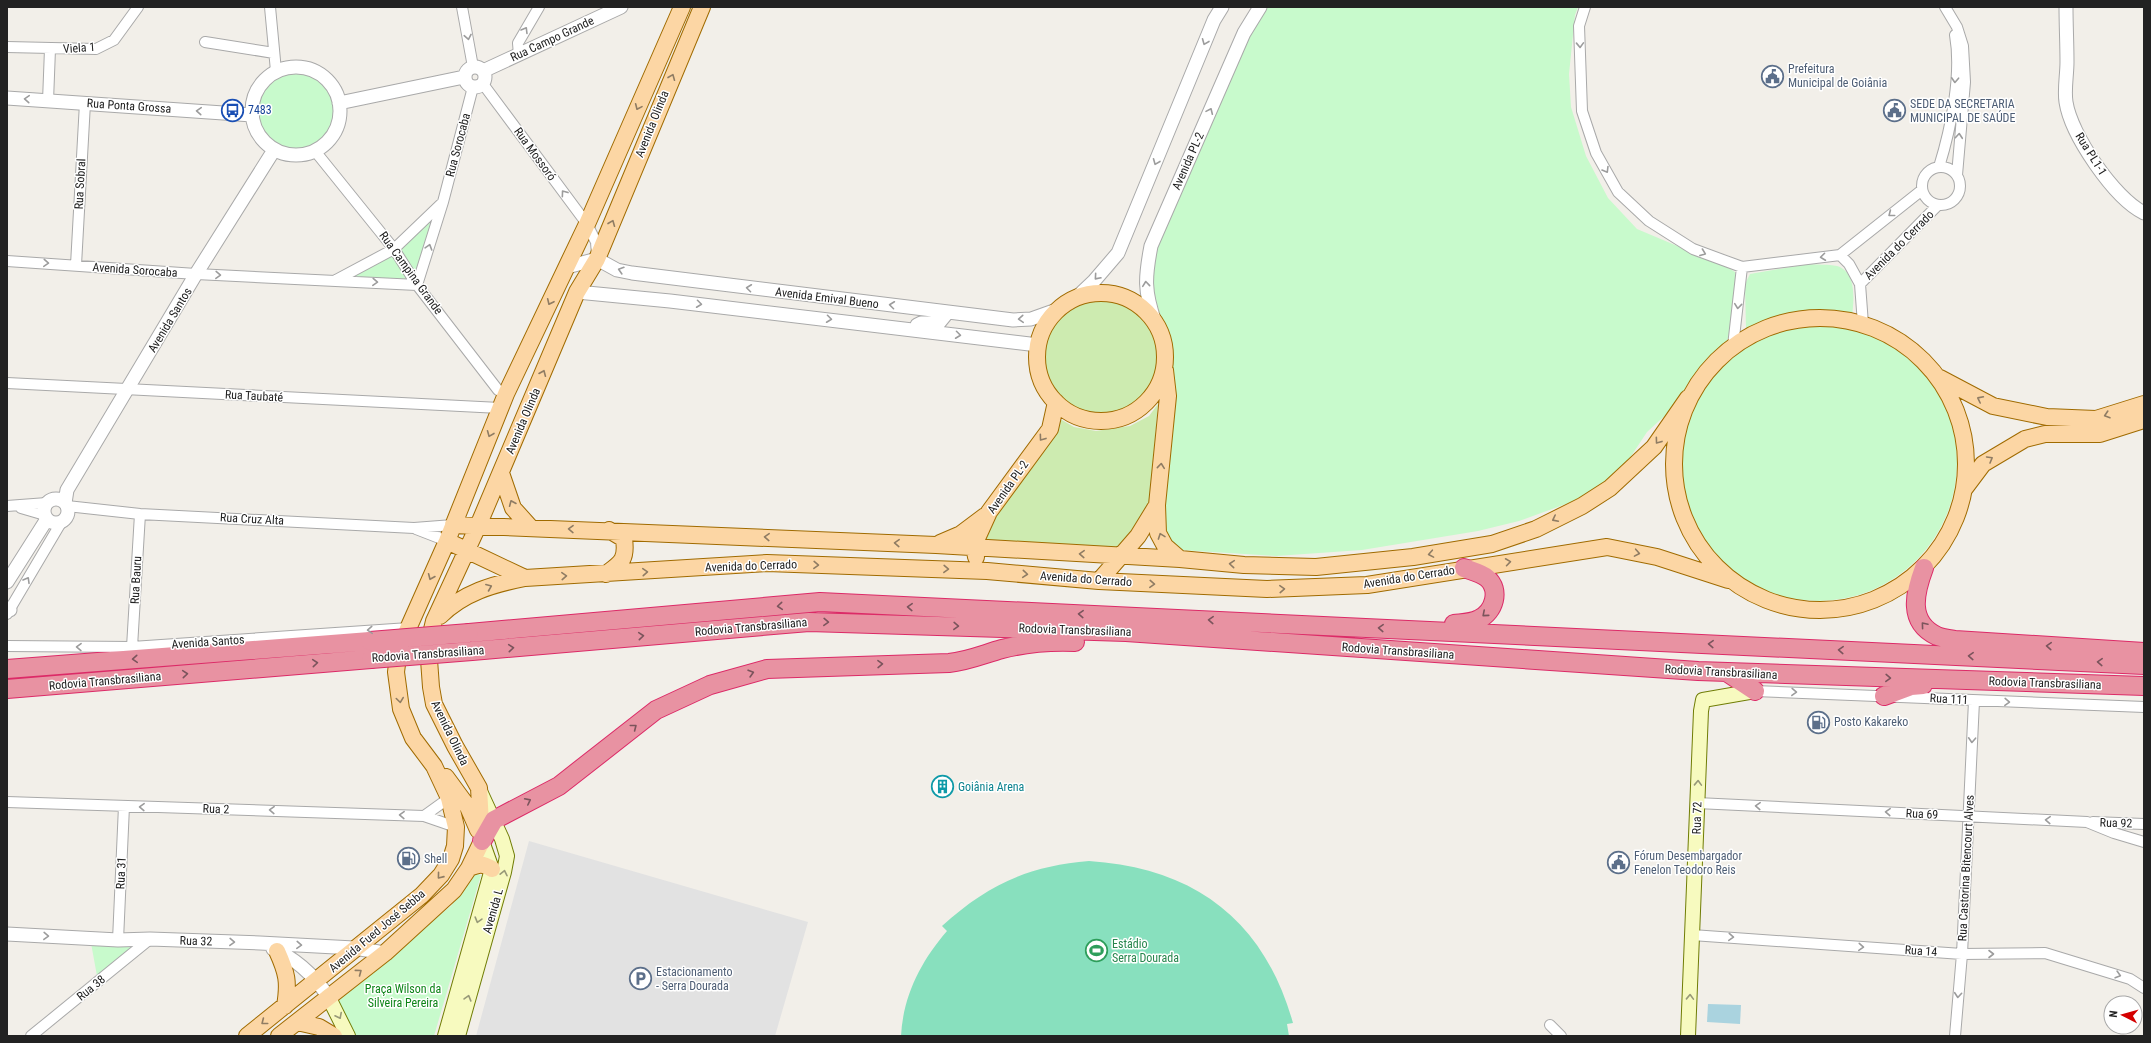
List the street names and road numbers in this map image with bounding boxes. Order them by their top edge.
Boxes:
street label: Rua Campo Grande [508,13,596,64]
street label: Viela 1 [62,40,96,56]
street label: Avenida Olinda [632,88,672,159]
street label: Rua Ponta Grossa [86,96,172,116]
street label: Rua Sorocaba [443,111,473,178]
street label: Rua Mossoró [511,125,559,183]
street label: Avenida PL-2 [1169,130,1207,192]
street label: Rua PL1-1 [2072,130,2110,178]
street label: Rua Sobral [72,158,88,210]
street label: Avenida do Cerrado [1861,207,1937,283]
street label: Rua Campina Grande [376,229,446,317]
street label: Avenida Sorocaba [92,260,178,280]
street label: Avenida Santos [145,285,195,355]
street label: Avenida Emival Bueno [774,285,880,311]
street label: Avenida Olinda [503,386,543,456]
street label: Rua Taubaté [224,387,284,405]
street label: Avenida PL-2 [985,458,1031,516]
street label: Rua Cruz Alta [220,510,285,528]
street label: Rua Bauru [128,555,144,604]
street label: Avenida do Cerrado [705,557,797,575]
street label: Avenida do Cerrado [1362,563,1456,591]
street label: Avenida do Cerrado [1039,569,1133,589]
street label: Rodovia Transbrasiliana [694,615,808,639]
street label: Rodovia Transbrasiliana [1018,621,1132,639]
street label: Avenida Santos [171,632,245,652]
street label: Rodovia Transbrasiliana [1341,640,1455,662]
street label: Rodovia Transbrasiliana [371,643,485,665]
street label: Rodovia Transbrasiliana [1664,662,1778,682]
street label: Rodovia Transbrasiliana [48,669,162,693]
street label: Rodovia Transbrasiliana [1988,674,2102,692]
street label: Rua 111 [1929,691,1969,707]
street label: Avenida Olinda [428,698,472,768]
street label: Rua Castorina Bitencourt Alves [1955,794,1977,942]
street label: Rua 72 [1689,801,1705,835]
street label: Rua 2 [202,802,230,816]
street label: Rua 69 [1905,806,1939,822]
street label: Rua 92 [2099,815,2133,831]
street label: Rua 31 [113,856,129,890]
street label: Avenida Fued José Sebba [326,887,428,975]
street label: Avenida L [480,887,506,935]
street label: Rua 32 [179,933,213,949]
street label: Rua 14 [1904,943,1938,959]
street label: Rua 38 [74,972,108,1004]

